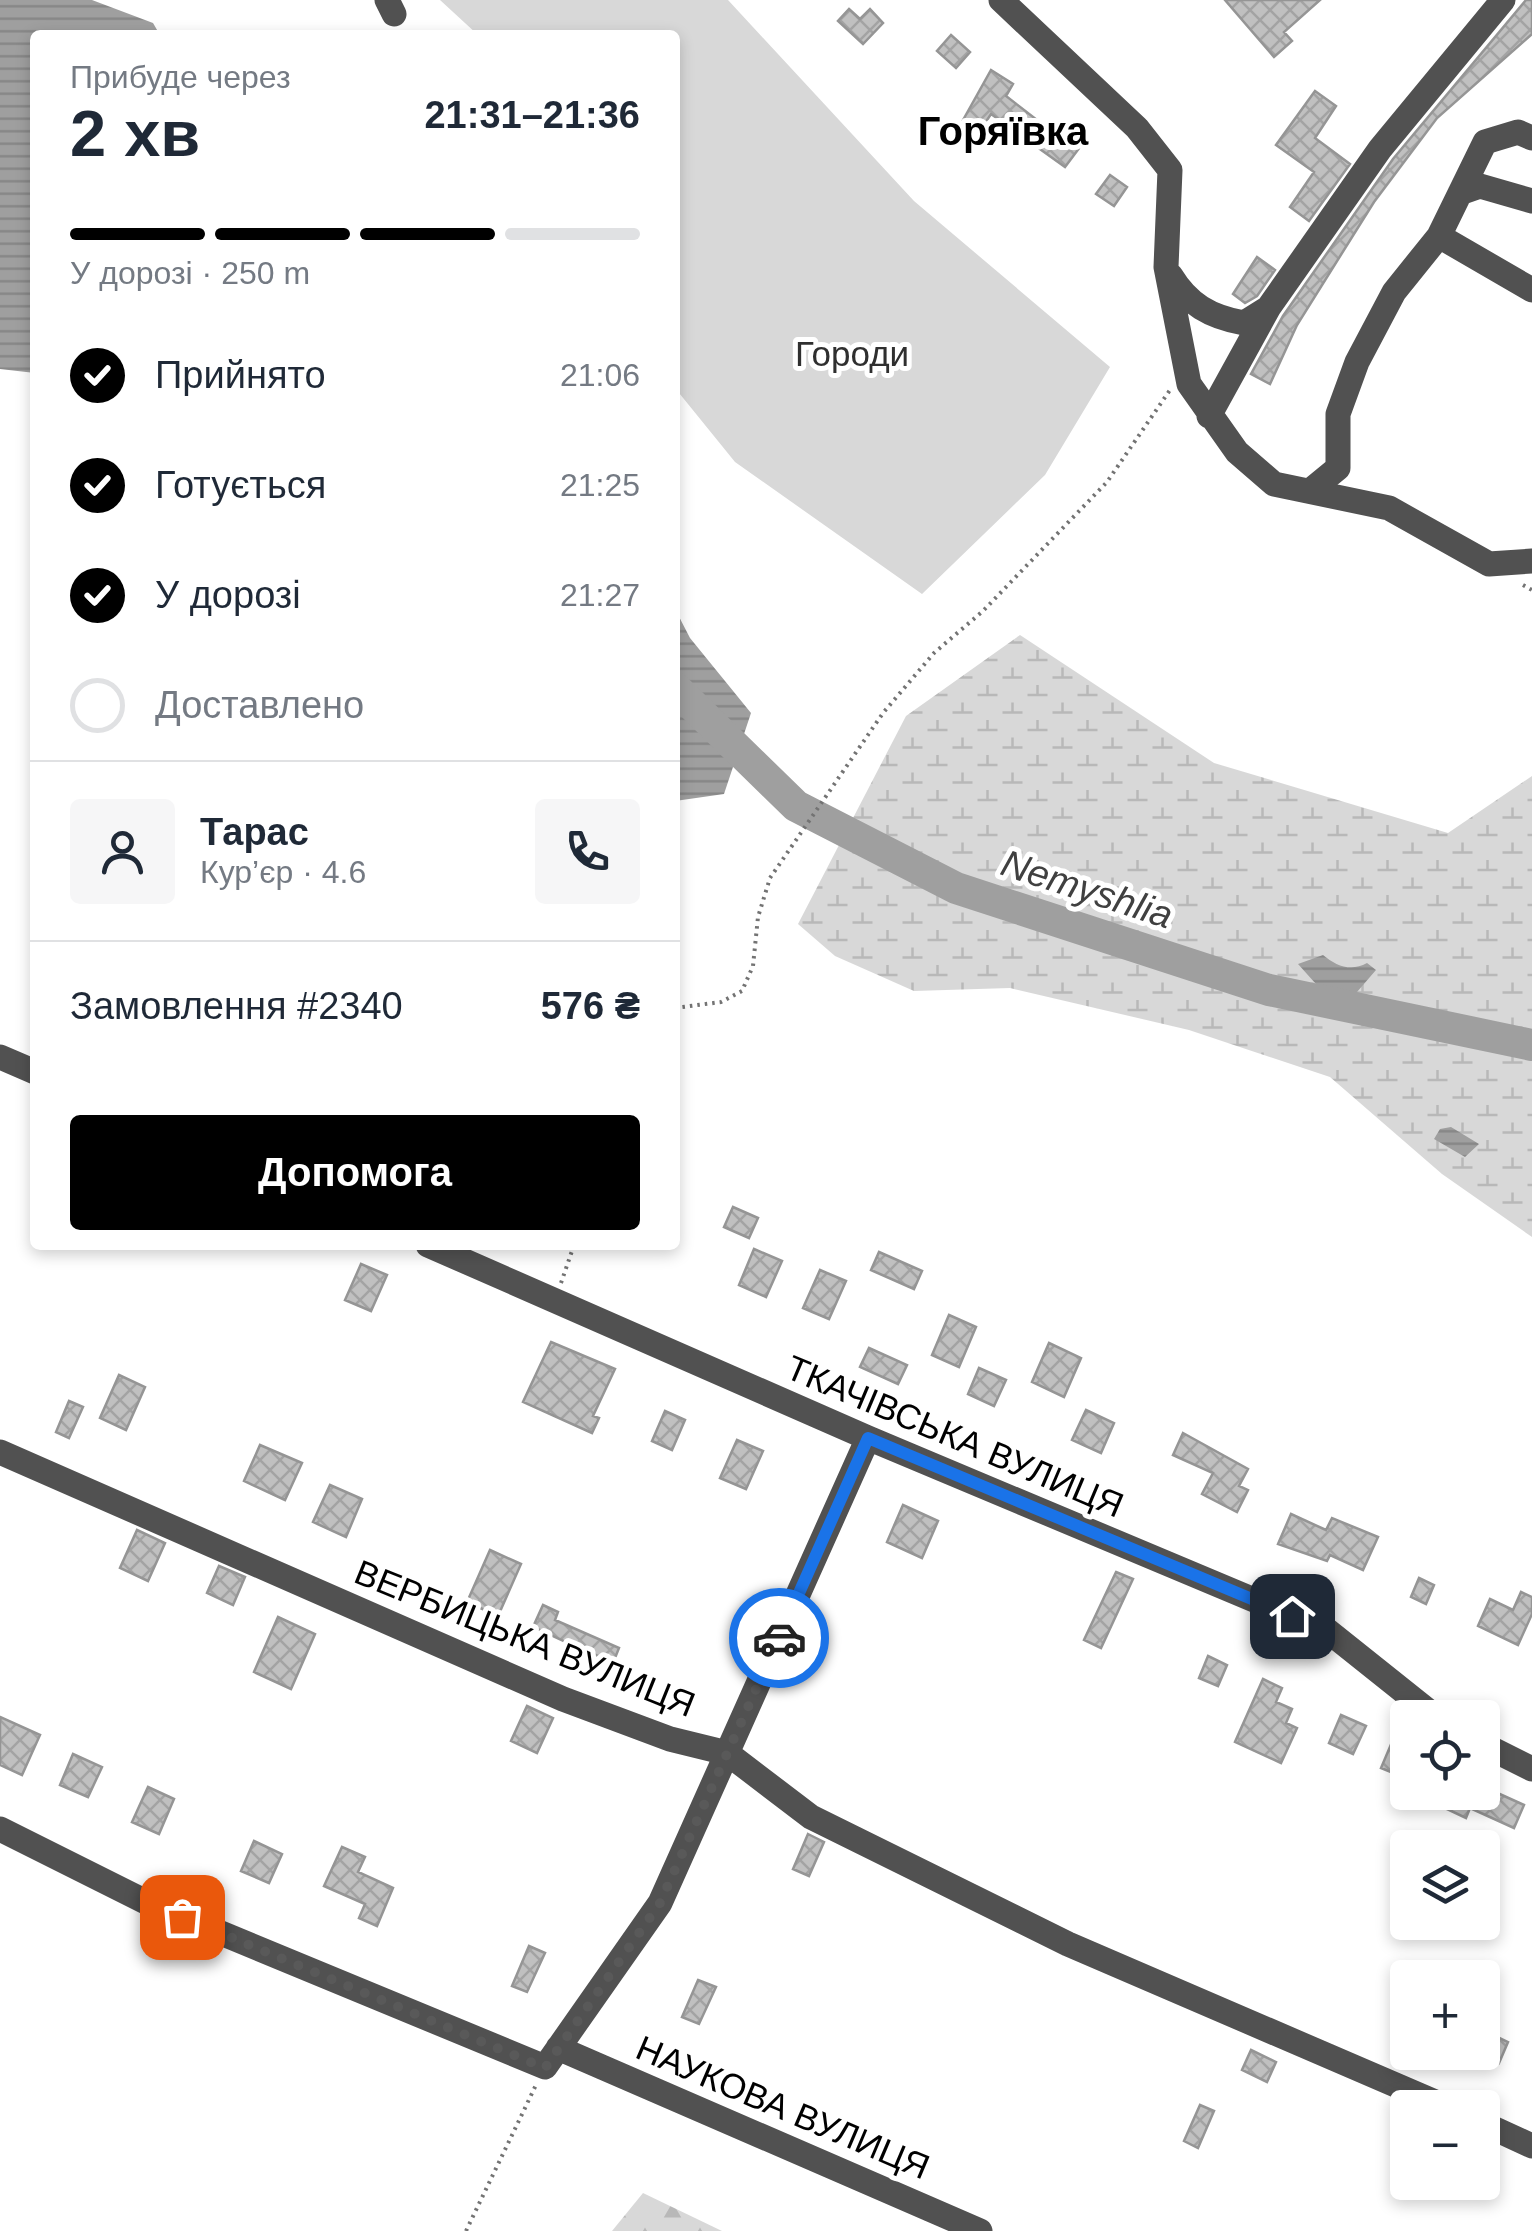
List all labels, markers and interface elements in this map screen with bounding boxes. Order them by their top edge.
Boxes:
text: Прибуде через [70,59,291,95]
text: 21:31–21:36 [424,94,640,136]
text: 2 хв [70,97,200,170]
district label: Горяївка [918,109,1089,153]
text: У дорозі · 250 m [70,255,310,291]
park label: Городи [795,334,909,373]
icon: check [70,348,125,403]
text: Прийнято [155,354,326,396]
text: 21:06 [560,357,640,393]
icon: check [70,458,125,513]
text: Готується [155,464,326,506]
text: 21:25 [560,467,640,503]
icon: check [70,568,125,623]
text: У дорозі [155,574,301,616]
text: 21:27 [560,577,640,613]
text: Доставлено [155,684,364,726]
button: person [70,799,175,904]
button: phone [535,799,640,904]
text: Тарас [200,811,309,853]
water label: Nemyshlia [996,842,1178,936]
text: Кур’єр · 4.6 [200,854,366,890]
text: Замовлення #2340 [70,985,403,1027]
text: 576 ₴ [541,985,640,1027]
button: Допомога [70,1115,640,1230]
street label: ТКАЧІВСЬКА ВУЛИЦЯ [781,1347,1129,1525]
street label: ВЕРБИЦЬКА ВУЛИЦЯ [349,1552,701,1724]
pin [1250,1574,1335,1659]
courier [729,1588,829,1688]
icon: home [1265,1589,1320,1644]
icon: car [752,1611,807,1666]
map controls [1390,1700,1500,2200]
button: locate [1390,1700,1500,1810]
button: layers [1390,1830,1500,1940]
pin [140,1875,225,1960]
icon: bag [155,1890,210,1945]
button: + [1390,1960,1500,2070]
street label: НАУКОВА ВУЛИЦЯ [631,2028,935,2186]
button: − [1390,2090,1500,2200]

